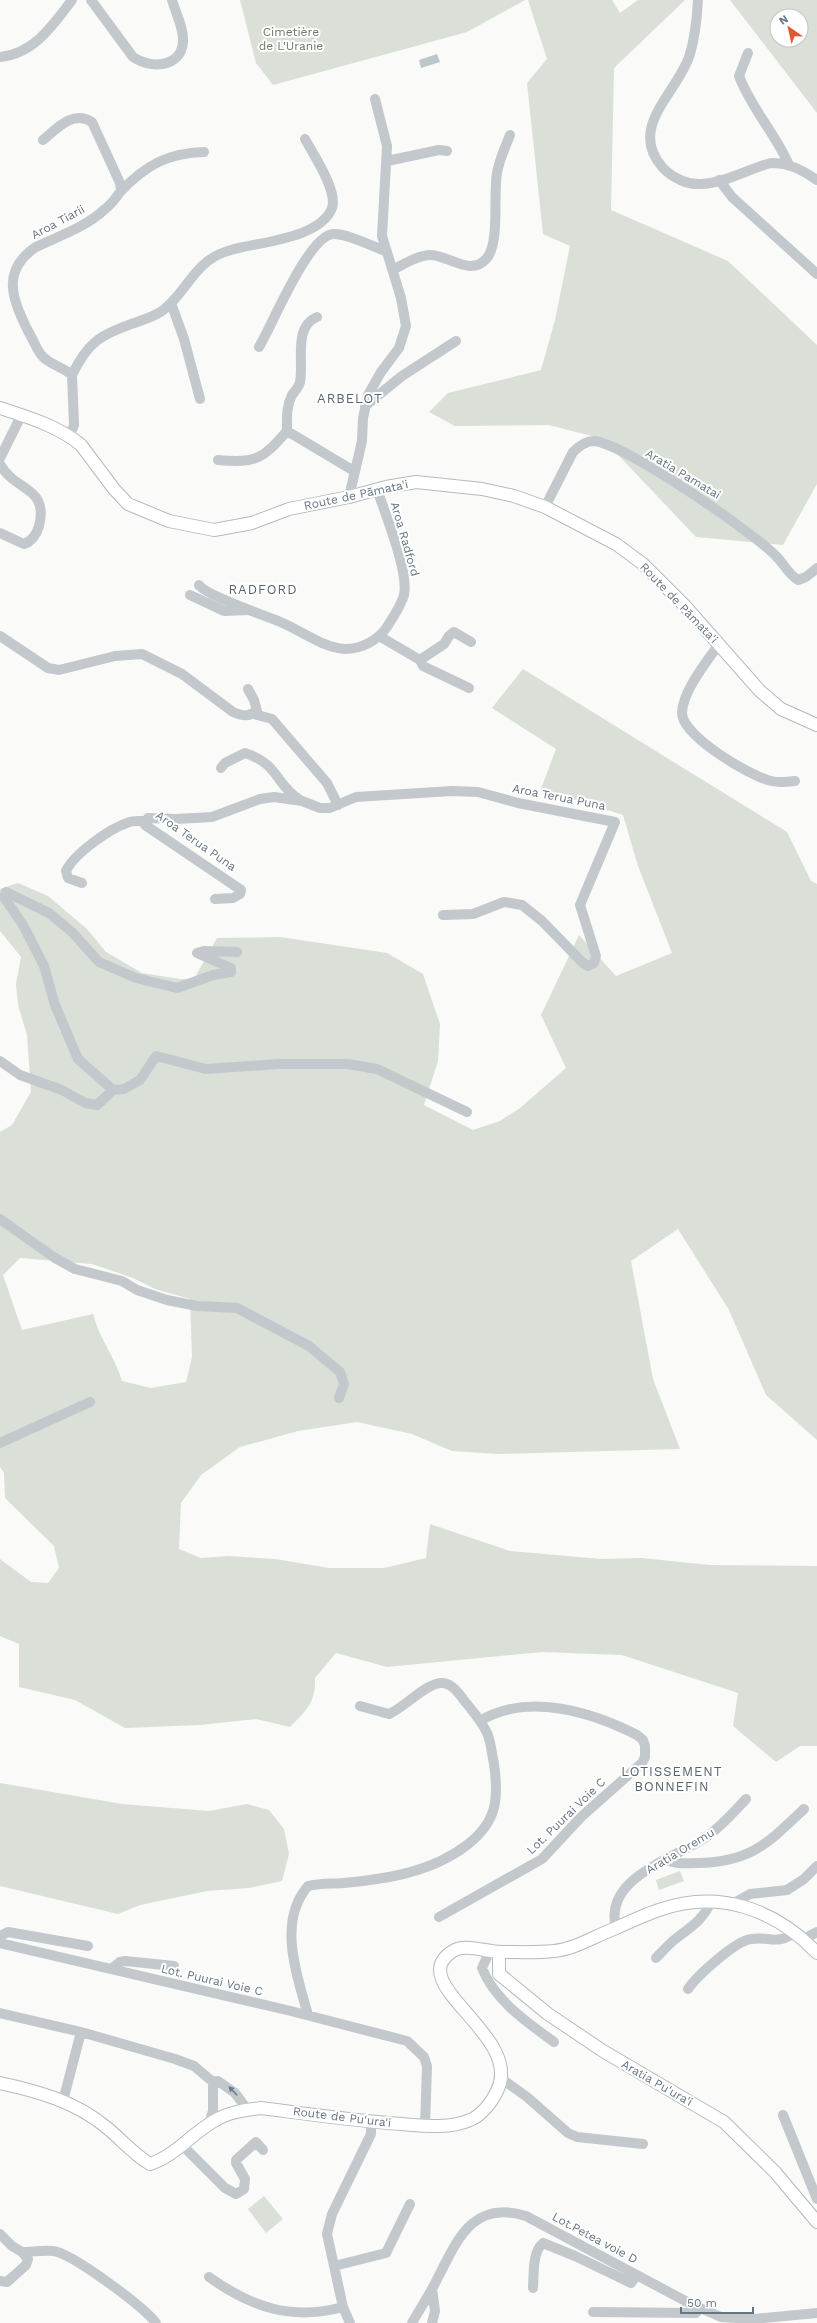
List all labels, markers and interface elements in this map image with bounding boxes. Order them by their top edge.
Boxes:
north arrow [769,8,809,48]
text: N [777,12,791,28]
park label: Cimetière de L'Uranie [259,25,323,53]
street label: Aroa Tiarii [29,202,87,242]
district label: ARBELOT [317,391,383,406]
street label: Aratia Pamatai [643,446,723,502]
street label: Route de Pāmata'i [303,477,409,513]
street label: Aroa Radford [388,500,422,578]
street label: Route de Pāmata'i [637,560,721,646]
district label: RADFORD [228,582,298,597]
street label: Aroa Terua Puna [511,781,607,813]
street label: Aroa Terua Puna [153,808,239,874]
district label: LOTISSEMENT BONNEFIN [621,1764,723,1794]
street label: Lot. Puurai Voie C [524,1775,608,1857]
street label: Aratia Oremu [643,1825,717,1877]
street label: Lot. Puurai Voie C [160,1962,264,1998]
street label: Aratia Pu'ura'i [619,2057,695,2109]
one-way arrow [228,2086,238,2096]
street label: Route de Pu'ura'i [292,2104,392,2130]
street label: Lot.Petea voie D [550,2210,640,2266]
scale bar [681,2289,753,2315]
text: 50 m [687,2296,717,2310]

